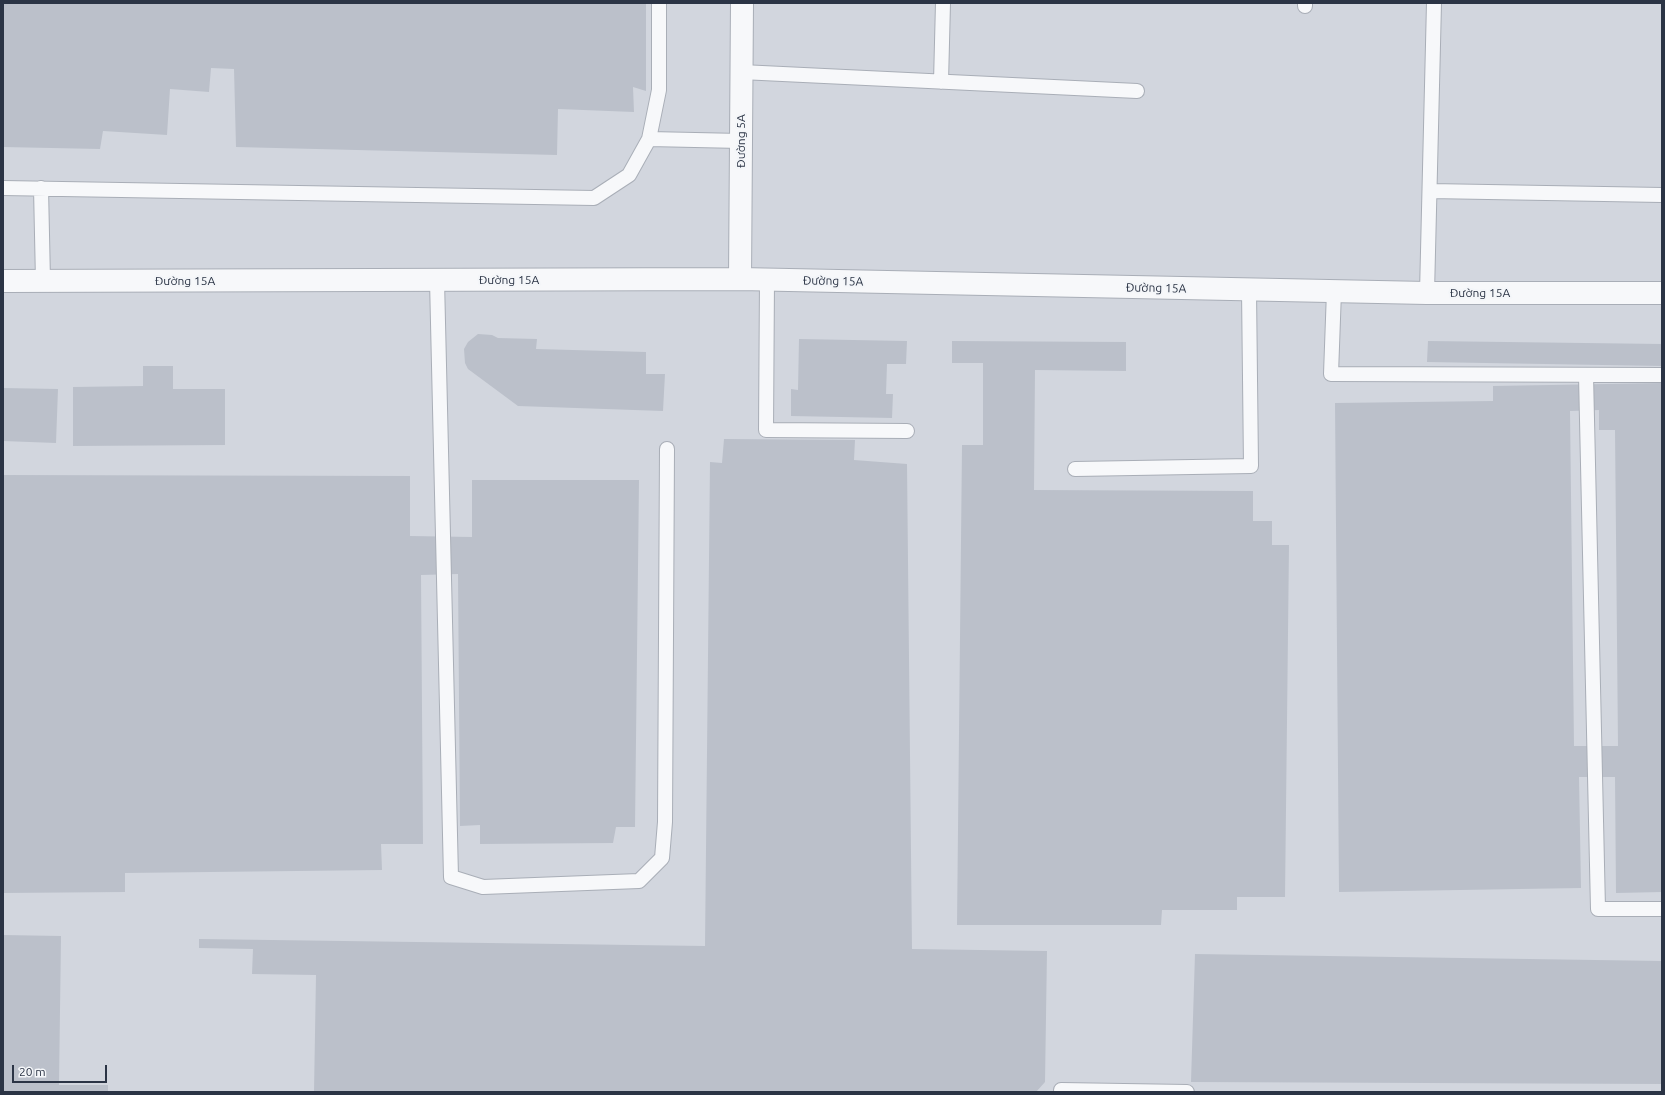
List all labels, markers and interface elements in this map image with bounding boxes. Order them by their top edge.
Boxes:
street label: Đường 5A [734,114,748,168]
street label: Đường 15A [479,273,539,287]
street label: Đường 15A [803,273,863,289]
street label: Đường 15A [155,274,215,288]
street label: Đường 15A [1126,280,1186,296]
street label: Đường 15A [1450,286,1510,300]
scale bar [14,1057,109,1083]
text: 20 m [19,1065,46,1078]

